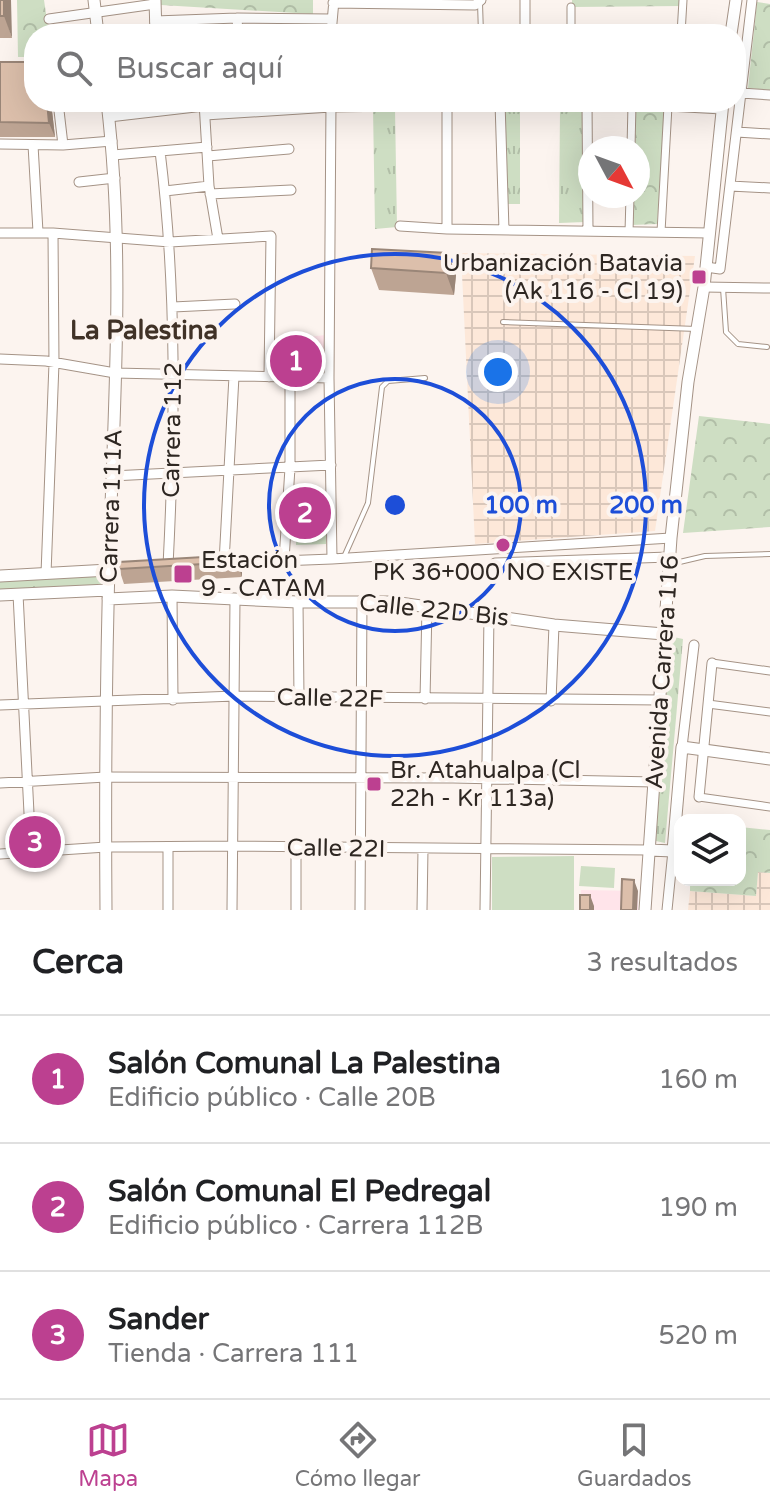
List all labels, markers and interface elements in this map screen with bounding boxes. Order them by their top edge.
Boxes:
search box [24,24,746,112]
icon: search [52,46,96,90]
text: Buscar aquí [116,50,283,87]
north arrow [578,136,650,208]
place label: Urbanización Batavia (Ak 116 - Cl 19) [443,249,683,306]
marker: Urbanización Batavia (Ak 116 - Cl 19) [690,268,708,286]
district label: La Palestina [70,315,218,346]
pin: 1 [270,331,322,391]
your location [478,352,518,392]
street label: Carrera 112 [157,362,188,498]
street label: Carrera 111A [94,429,129,583]
pin: 2 [279,483,331,543]
centre of rings [381,491,409,519]
text: 100 m [484,491,558,520]
text: 200 m [609,491,683,520]
marker: PK 36+000 NO EXISTE [494,536,512,554]
place label: Estación 9 - CATAM [201,546,326,603]
street label: Avenida Carrera 116 [640,554,685,790]
place label: PK 36+000 NO EXISTE [373,558,633,587]
marker: Estación 9 - CATAM [172,563,194,585]
street label: Calle 22D Bis [358,588,510,633]
street label: Calle 22F [276,683,384,714]
place label: Br. Atahualpa (Cl 22h - Kr 113a) [390,756,581,813]
marker: Br. Atahualpa (Cl 22h - Kr 113a) [365,775,383,793]
pin: 3 [9,812,61,872]
map controls [674,814,746,886]
button: layers [674,814,746,886]
street label: Calle 22I [286,833,386,864]
text: Cerca [32,942,124,983]
text: 3 resultados [587,947,738,978]
text: Salón Comunal La Palestina [108,1045,501,1082]
text: 1 [50,1064,66,1095]
text: 160 m [658,1064,738,1095]
text: Edificio público · Calle 20B [108,1082,436,1113]
text: Salón Comunal El Pedregal [108,1173,491,1210]
text: 2 [50,1192,66,1223]
text: 190 m [658,1192,738,1223]
text: Edificio público · Carrera 112B [108,1210,483,1241]
text: Sander [108,1301,209,1338]
text: 3 [50,1320,66,1351]
text: 520 m [658,1320,738,1351]
text: Tienda · Carrera 111 [108,1338,359,1369]
tab: Mapa [78,1418,138,1492]
tab: Cómo llegar [295,1418,420,1492]
tab: Guardados [577,1418,692,1492]

